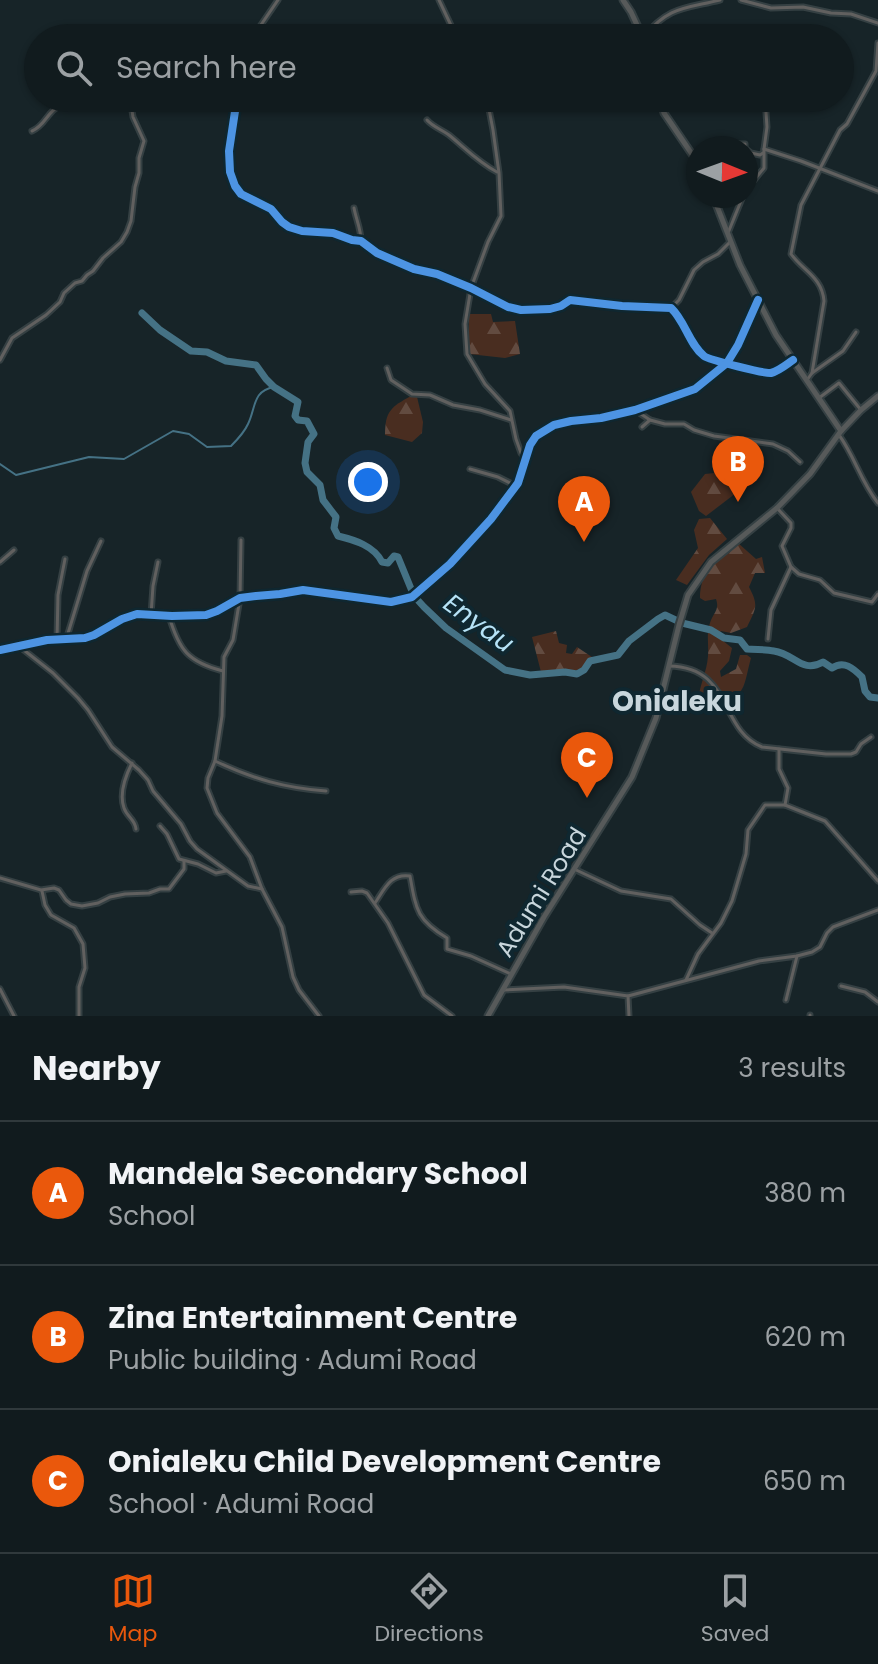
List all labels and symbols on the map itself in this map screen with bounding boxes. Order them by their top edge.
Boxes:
north arrow [686,136,758,208]
pin: B [712,436,764,502]
your location [348,462,388,502]
pin: A [558,476,610,542]
water label: Enyau [437,585,521,661]
district label: Onialeku [612,682,742,721]
pin: C [561,732,613,798]
street label: Adumi Road [488,821,594,963]

